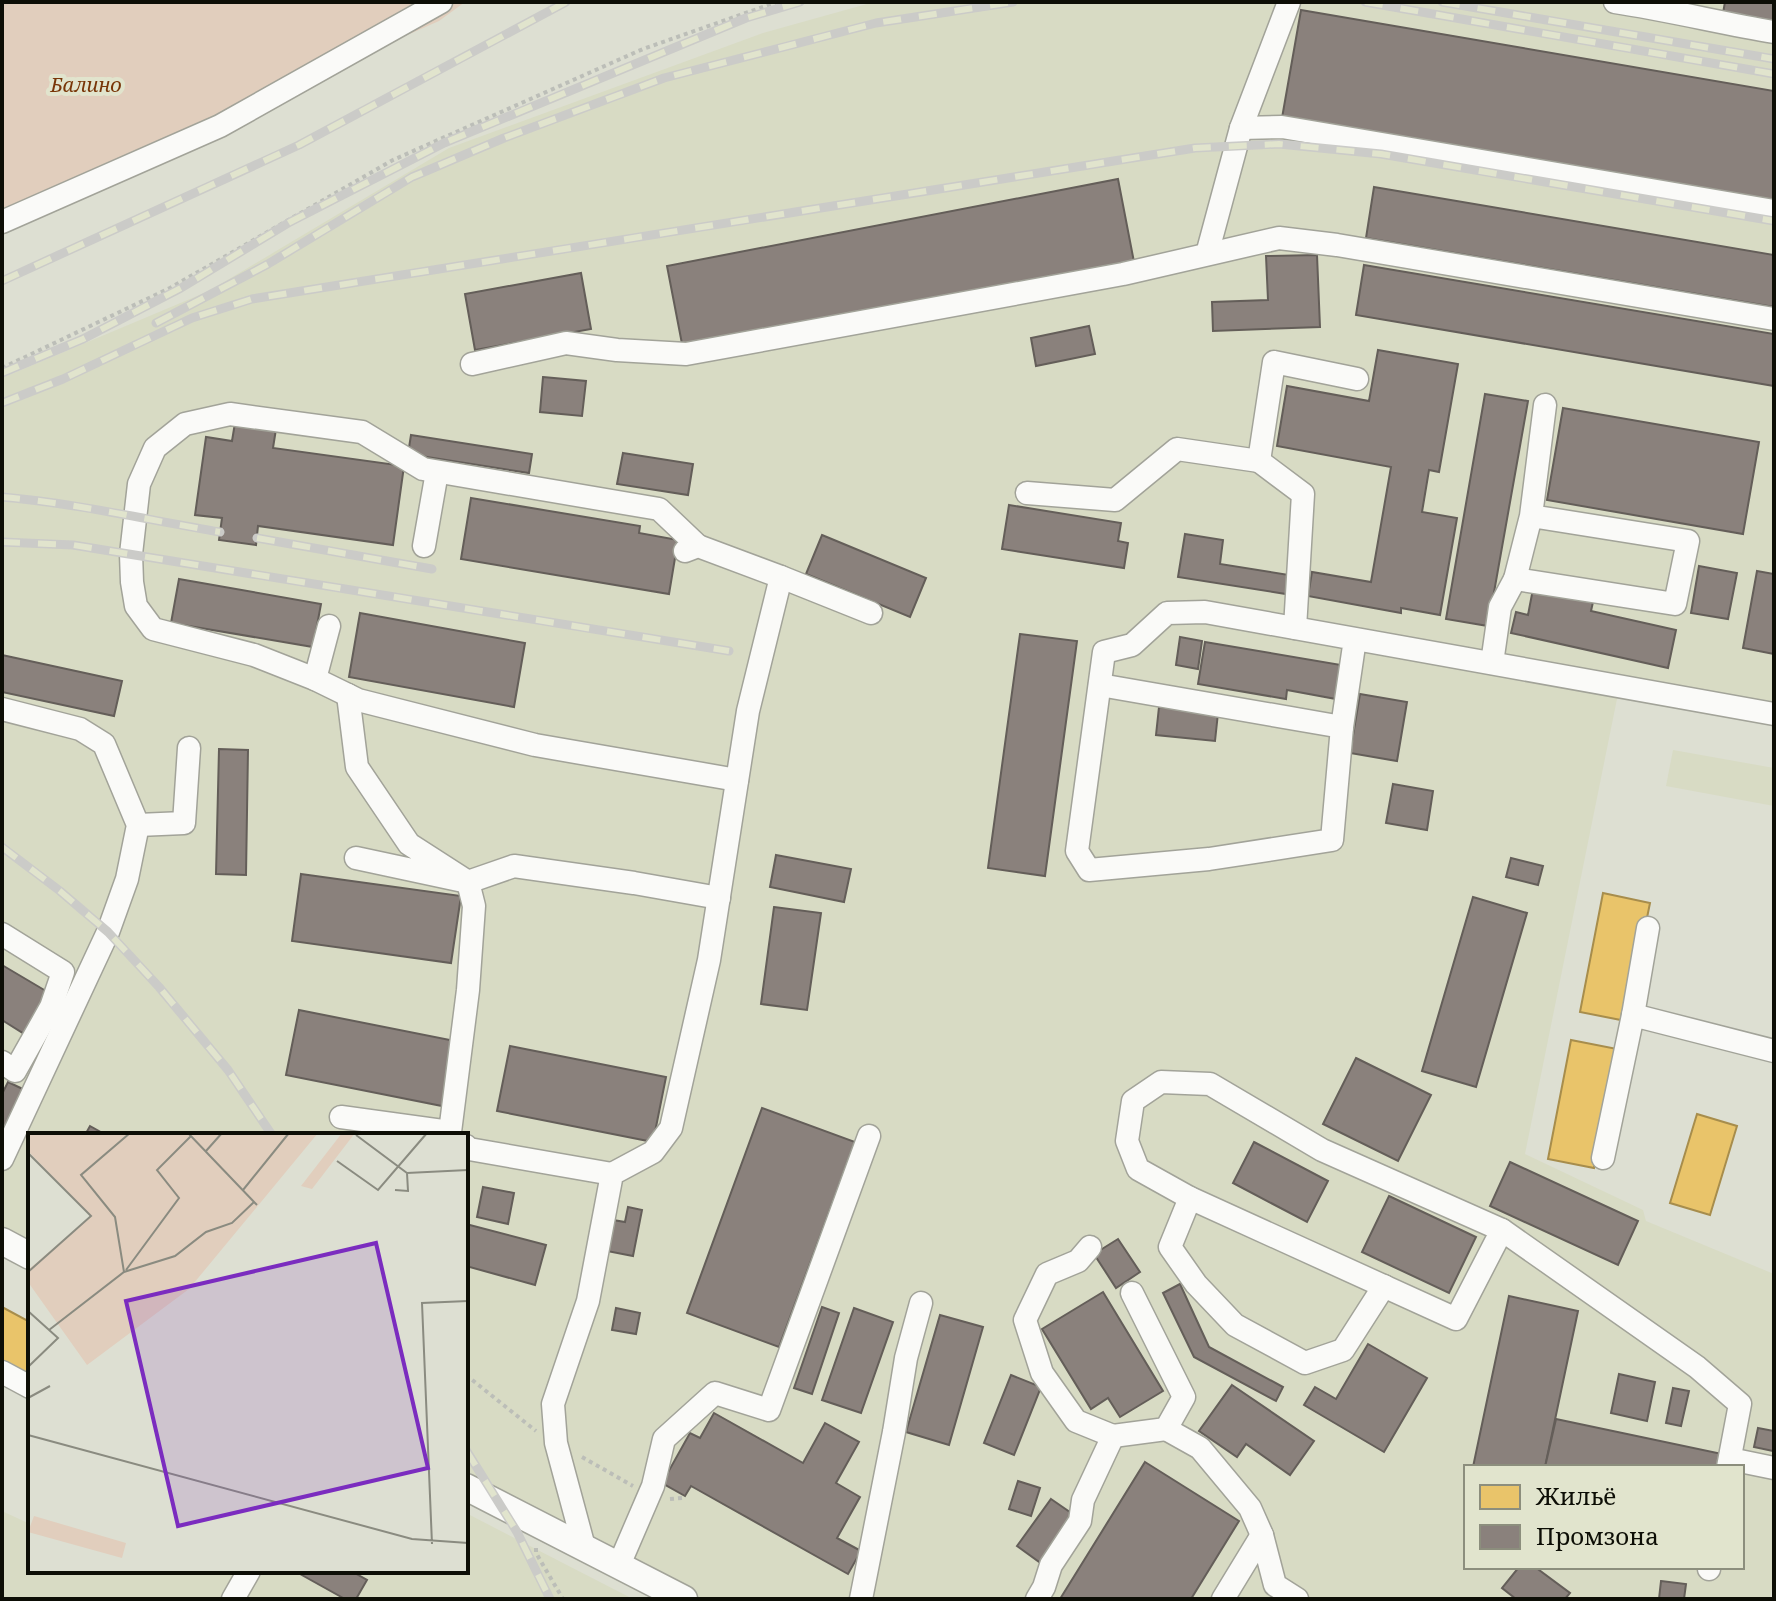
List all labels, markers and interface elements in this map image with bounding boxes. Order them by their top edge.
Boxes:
park label: Балино [49,71,122,98]
inset map [28,1133,468,1573]
legend [1464,1465,1744,1569]
text: Жильё [1535,1479,1616,1512]
text: Промзона [1536,1519,1659,1552]

